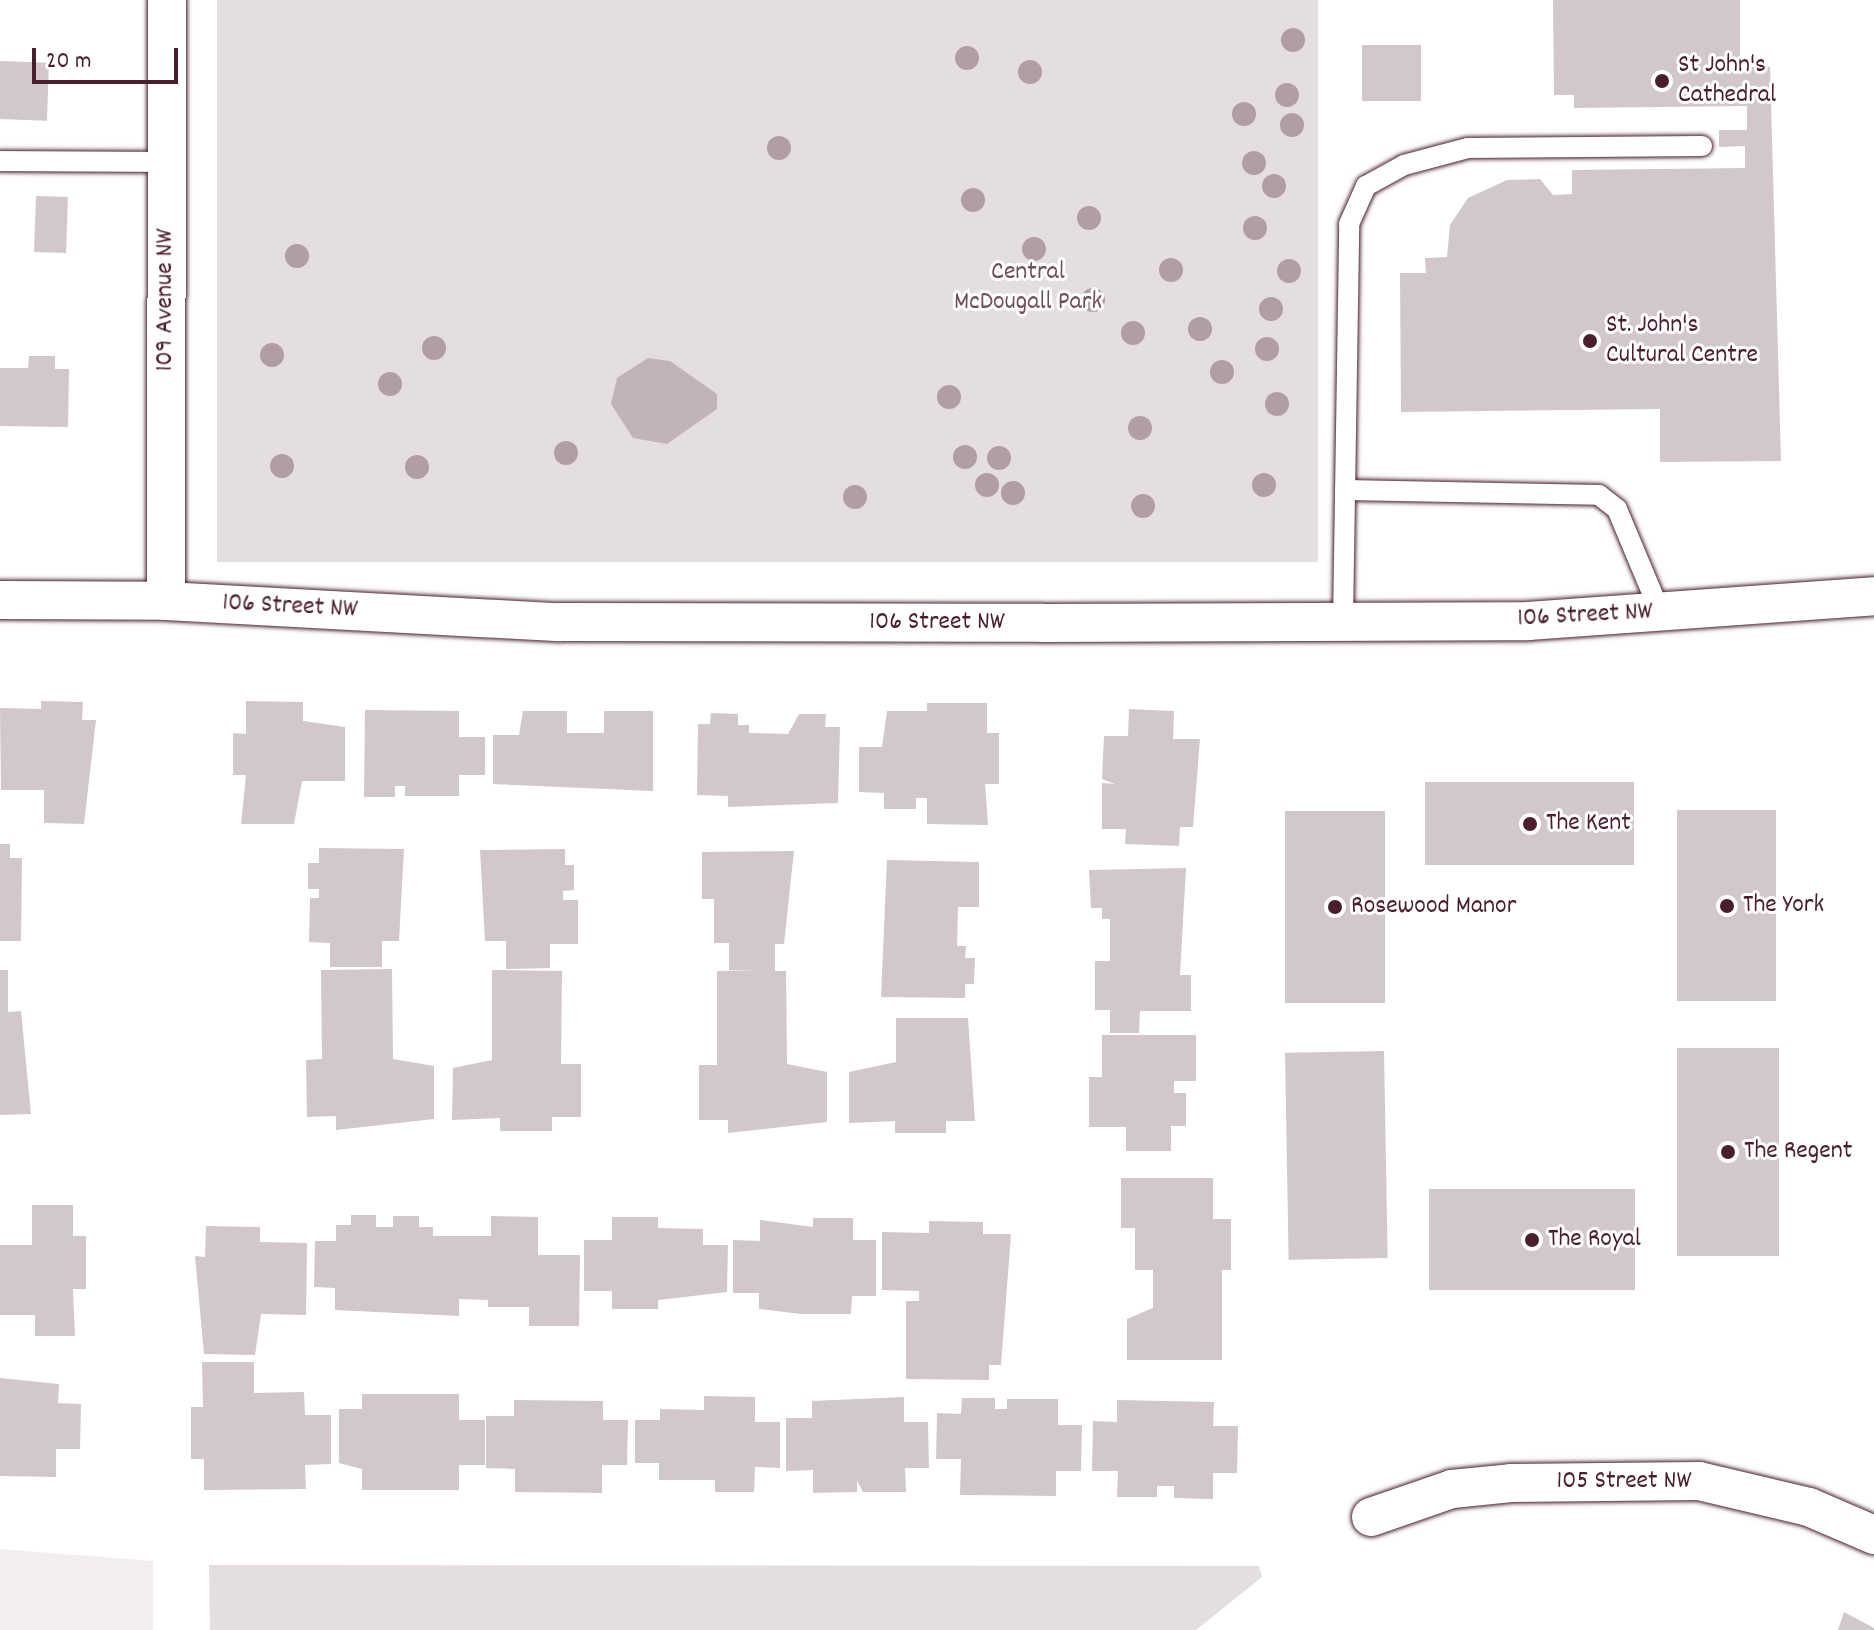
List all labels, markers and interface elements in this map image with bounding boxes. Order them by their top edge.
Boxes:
scale bar [36,32,182,82]
text: 20 m [46,45,92,79]
place label: St John's Cathedral [1678,50,1776,112]
marker: St John's Cathedral [1653,72,1671,90]
street label: 109 Avenue NW [150,229,182,371]
park label: Central McDougall Park [954,257,1102,318]
place label: St. John's Cultural Centre [1606,310,1758,372]
marker: St. John's Cultural Centre [1581,332,1599,350]
street label: 106 Street NW [222,588,358,626]
street label: 106 Street NW [1517,597,1653,635]
street label: 106 Street NW [869,607,1005,639]
place label: The Kent [1546,808,1631,840]
marker: The Kent [1521,815,1539,833]
place label: The York [1743,890,1824,922]
place label: Rosewood Manor [1351,891,1516,923]
marker: The York [1718,897,1736,915]
marker: Rosewood Manor [1326,898,1344,916]
place label: The Regent [1744,1136,1852,1168]
marker: The Regent [1719,1143,1737,1161]
place label: The Royal [1548,1224,1641,1256]
marker: The Royal [1523,1231,1541,1249]
street label: 105 Street NW [1557,1466,1691,1498]

